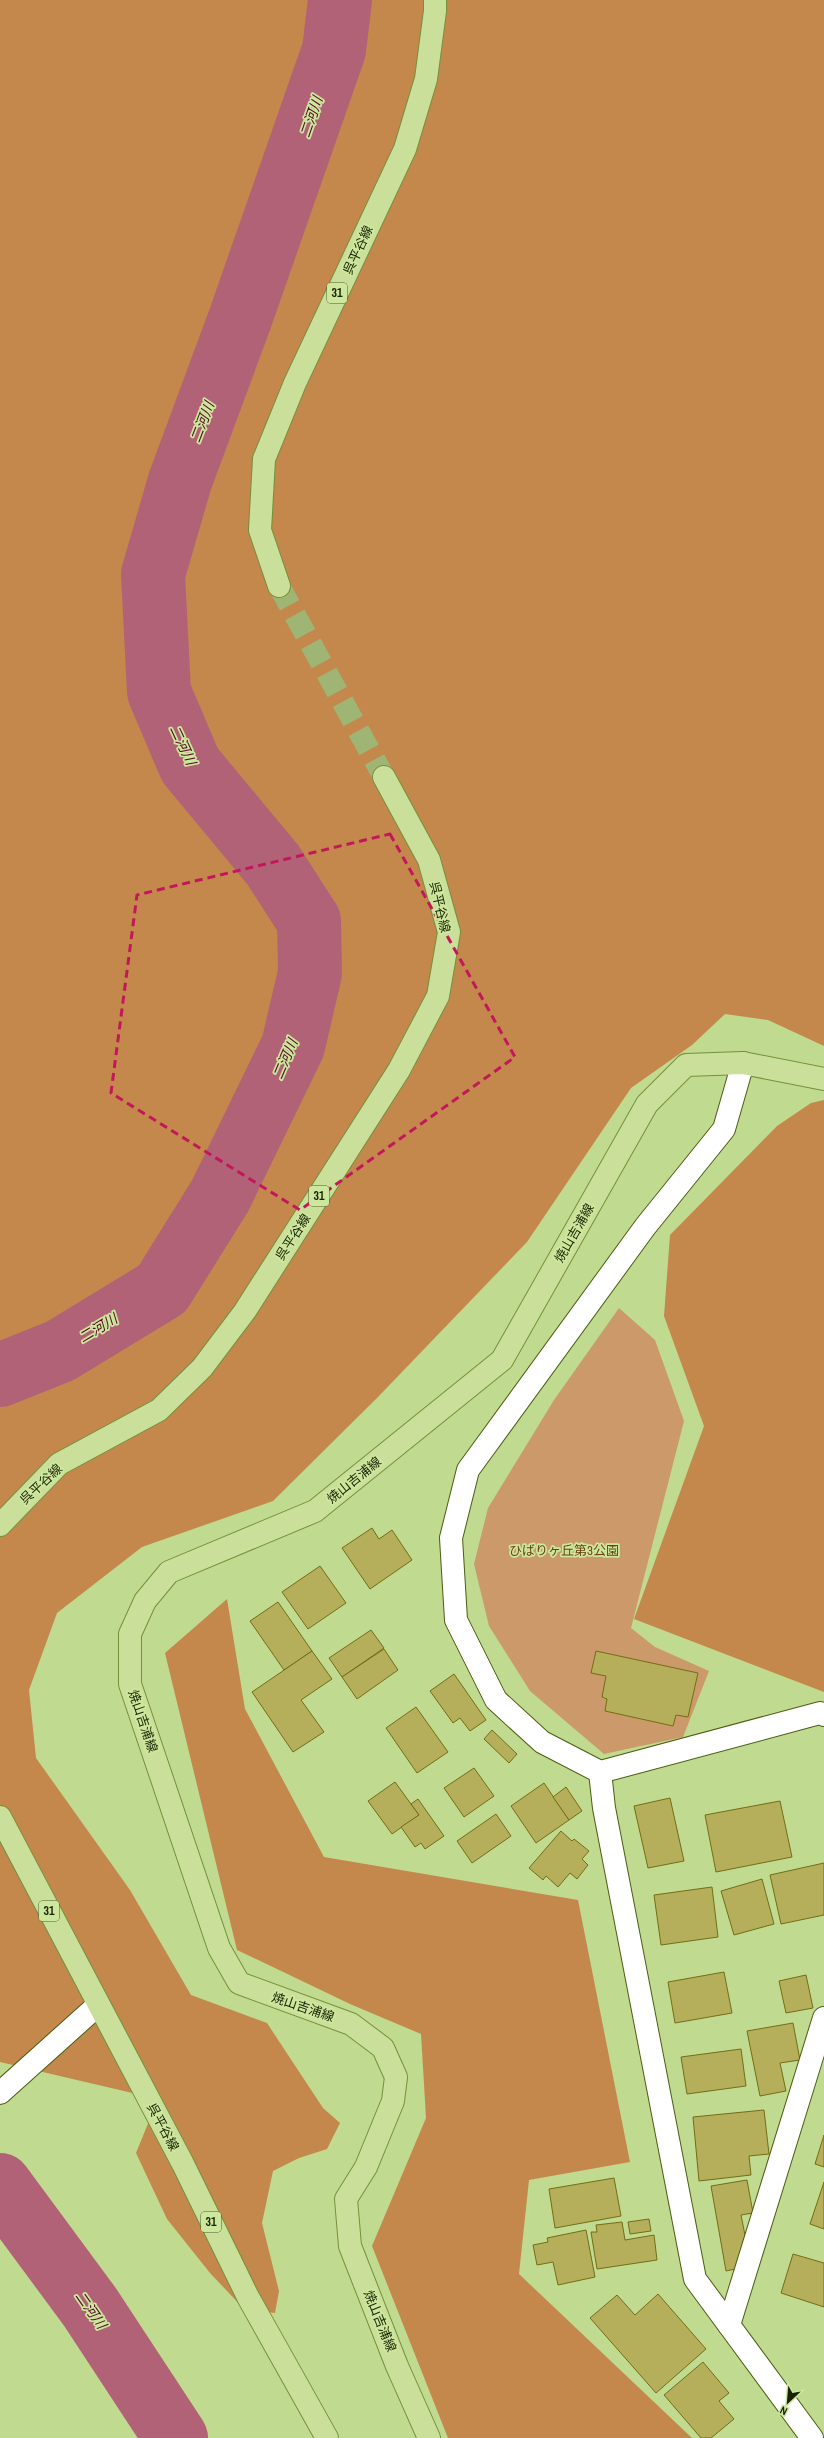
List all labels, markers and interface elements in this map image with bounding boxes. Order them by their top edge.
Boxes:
water label: 二河川 [296,92,327,140]
street label: 呉平谷線 [339,223,377,277]
road number: 31 [327,283,347,303]
water label: 二河川 [186,397,219,445]
water label: 二河川 [166,722,201,770]
street label: 呉平谷線 [426,880,454,934]
water label: 二河川 [269,1034,302,1082]
road number: 31 [309,1186,329,1206]
street label: 焼山吉浦線 [550,1201,598,1265]
street label: 呉平谷線 [272,1211,314,1263]
water label: 二河川 [75,1308,122,1347]
street label: 焼山吉浦線 [323,1453,385,1507]
street label: 呉平谷線 [16,1460,66,1508]
park label: ひばりヶ丘第3公園 [509,1542,619,1559]
street label: 焼山吉浦線 [124,1687,162,1755]
road number: 31 [39,1901,59,1921]
street label: 焼山吉浦線 [269,1988,337,2026]
street label: 呉平谷線 [143,2100,183,2154]
road number: 31 [201,2212,221,2232]
water label: 二河川 [72,2288,112,2334]
street label: 焼山吉浦線 [360,2288,400,2354]
north arrow [768,2382,808,2422]
text: N [778,2403,790,2419]

